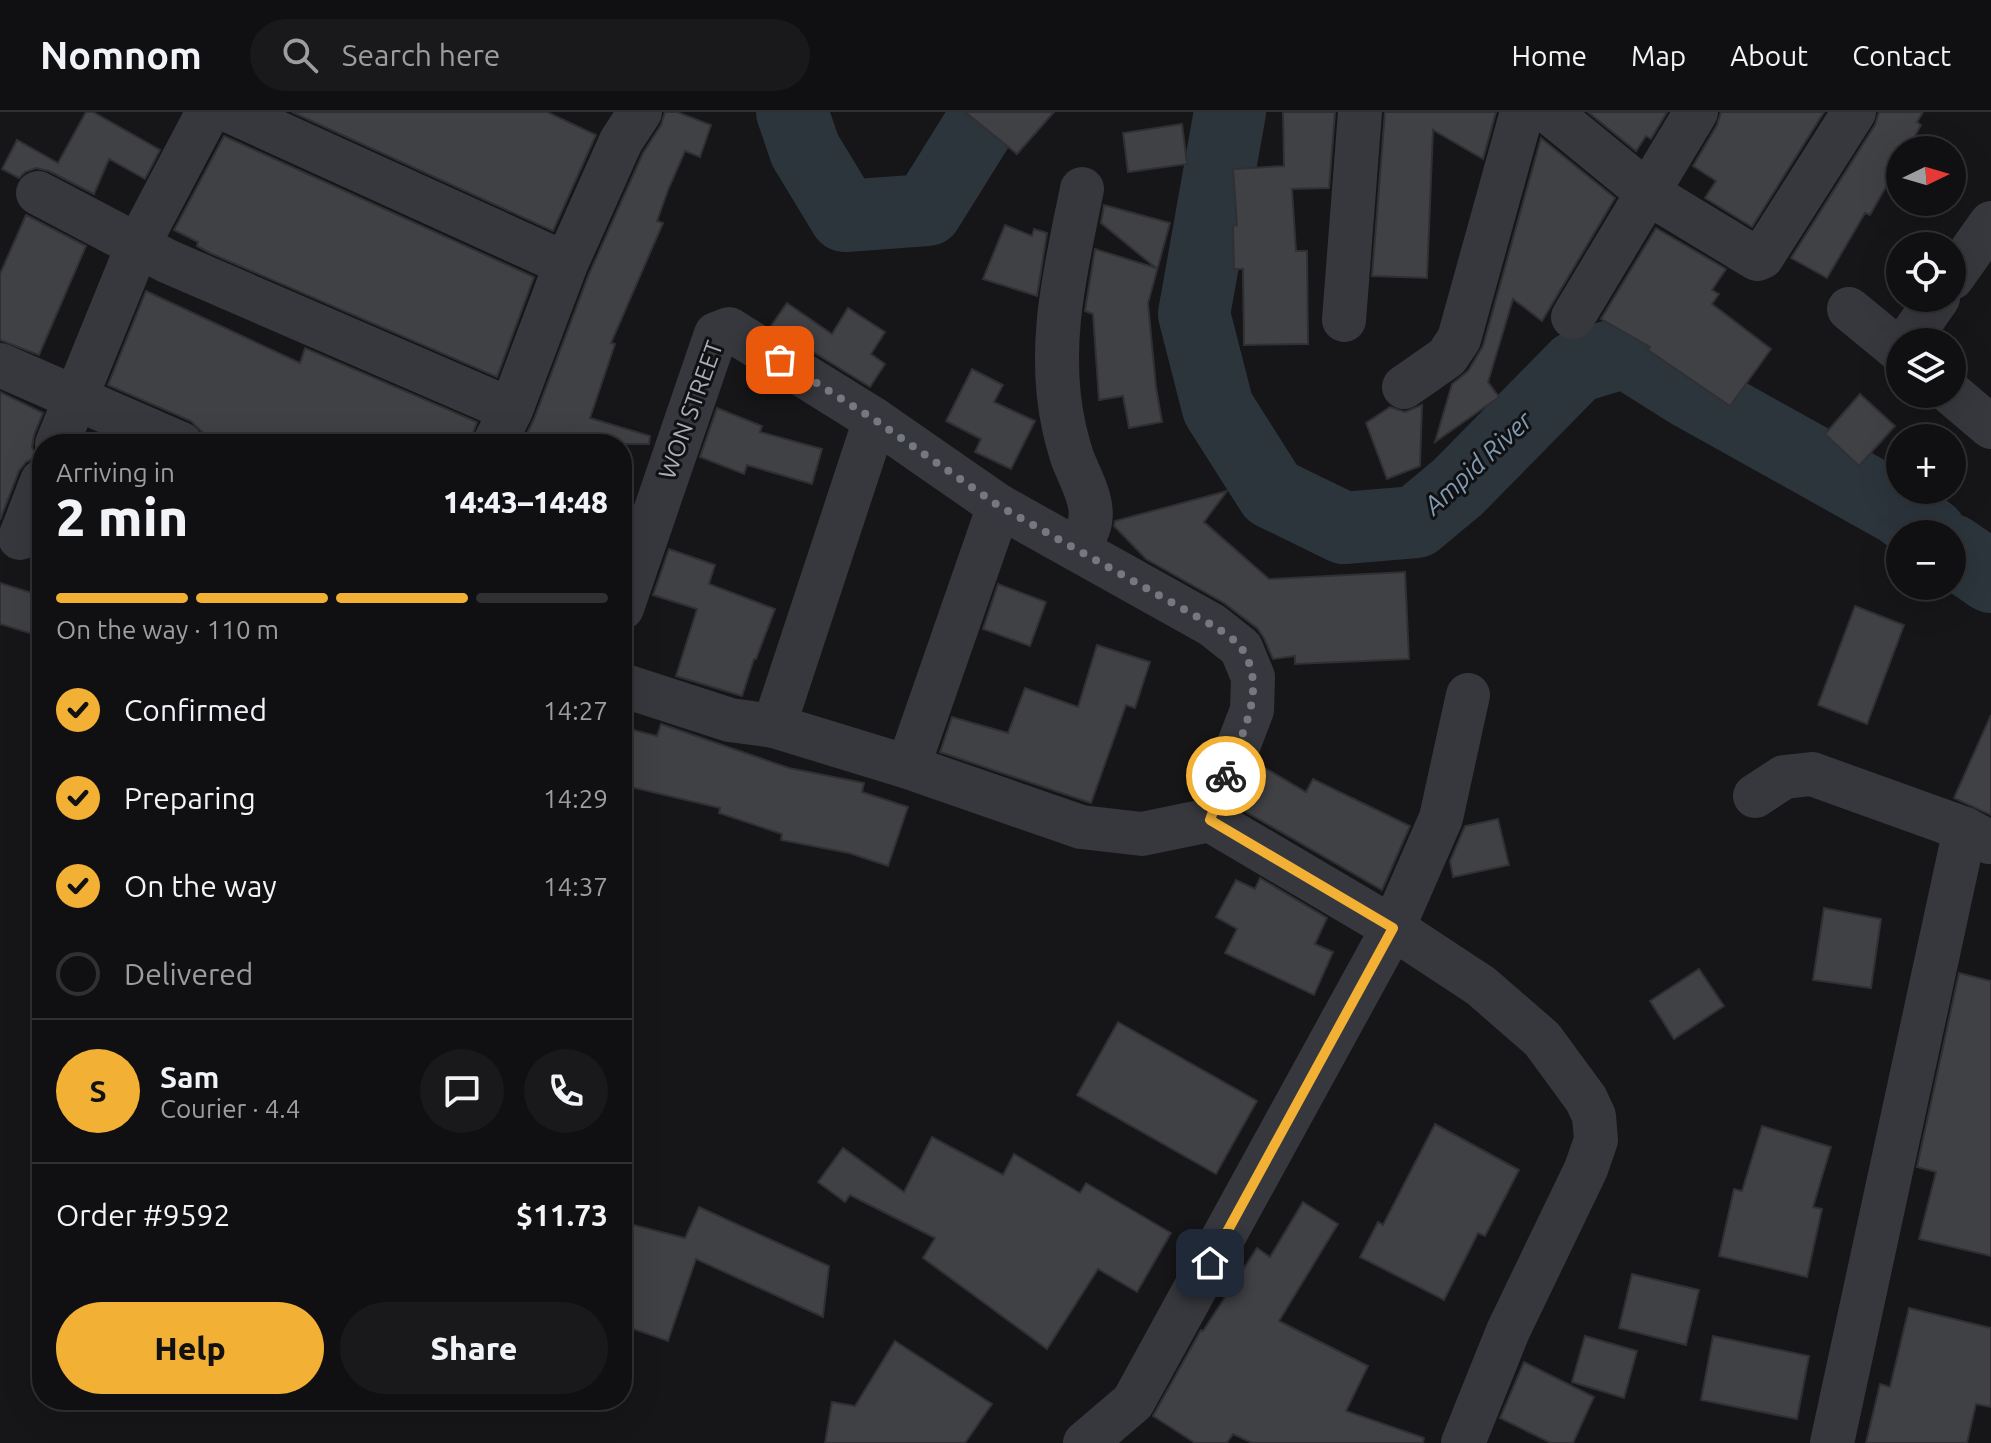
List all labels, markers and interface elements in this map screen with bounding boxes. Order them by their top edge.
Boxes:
search box [250,19,810,91]
icon: search [278,33,322,77]
text: Nomnom [40,34,202,76]
text: Search here [342,38,500,72]
text: Home [1512,40,1587,71]
text: Map [1631,40,1686,71]
text: About [1730,40,1808,71]
text: Contact [1852,40,1951,71]
north arrow [1886,136,1966,216]
map controls [1886,136,1966,600]
button: locate [1886,232,1966,312]
pin [746,326,814,394]
button: layers [1886,328,1966,408]
street label: WON STREET [653,337,728,482]
icon: bag [758,338,802,382]
water label: Ampid River [1416,405,1538,521]
button: + [1886,424,1966,504]
text: Arriving in [56,458,175,487]
text: 14:43–14:48 [443,485,608,519]
text: 2 min [56,488,188,546]
button: − [1886,520,1966,600]
text: On the way · 110 m [56,615,279,644]
icon: check [56,688,100,732]
text: Confirmed [124,693,267,727]
text: 14:27 [543,696,608,725]
courier [1186,736,1266,816]
icon: bike [1204,754,1248,798]
icon: check [56,776,100,820]
text: Preparing [124,781,256,815]
text: 14:29 [543,784,608,813]
icon: check [56,864,100,908]
text: On the way [124,869,277,903]
text: 14:37 [543,872,608,901]
text: Delivered [124,957,253,991]
button: chat [420,1049,504,1133]
button: phone [524,1049,608,1133]
text: Sam [160,1060,219,1094]
text: S [89,1074,107,1108]
text: Courier · 4.4 [160,1094,300,1123]
text: Order #9592 [56,1198,230,1232]
text: $11.73 [516,1198,608,1232]
pin [1176,1229,1244,1297]
icon: home [1188,1241,1232,1285]
button: Help [56,1302,324,1394]
button: Share [340,1302,608,1394]

